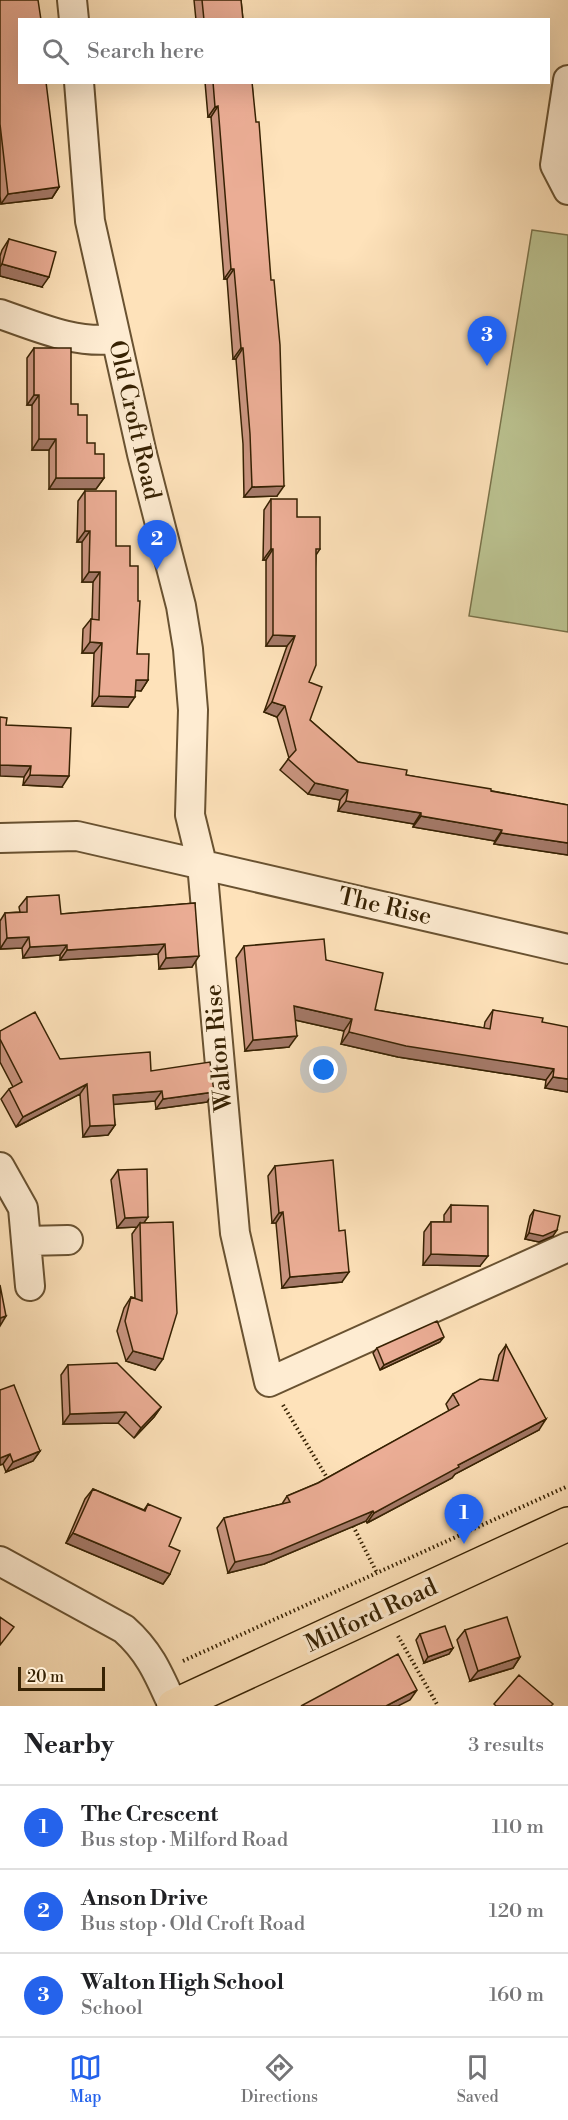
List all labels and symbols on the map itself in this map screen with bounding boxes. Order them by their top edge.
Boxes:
pin: 3 [468,316,506,366]
street label: Old Croft Road [101,338,167,503]
pin: 2 [138,520,176,570]
street label: The Rise [335,882,434,932]
street label: Walton Rise [198,983,240,1114]
your location [309,1055,338,1084]
pin: 1 [444,1494,484,1544]
street label: Milford Road [301,1572,443,1660]
scale bar [18,1664,105,1692]

